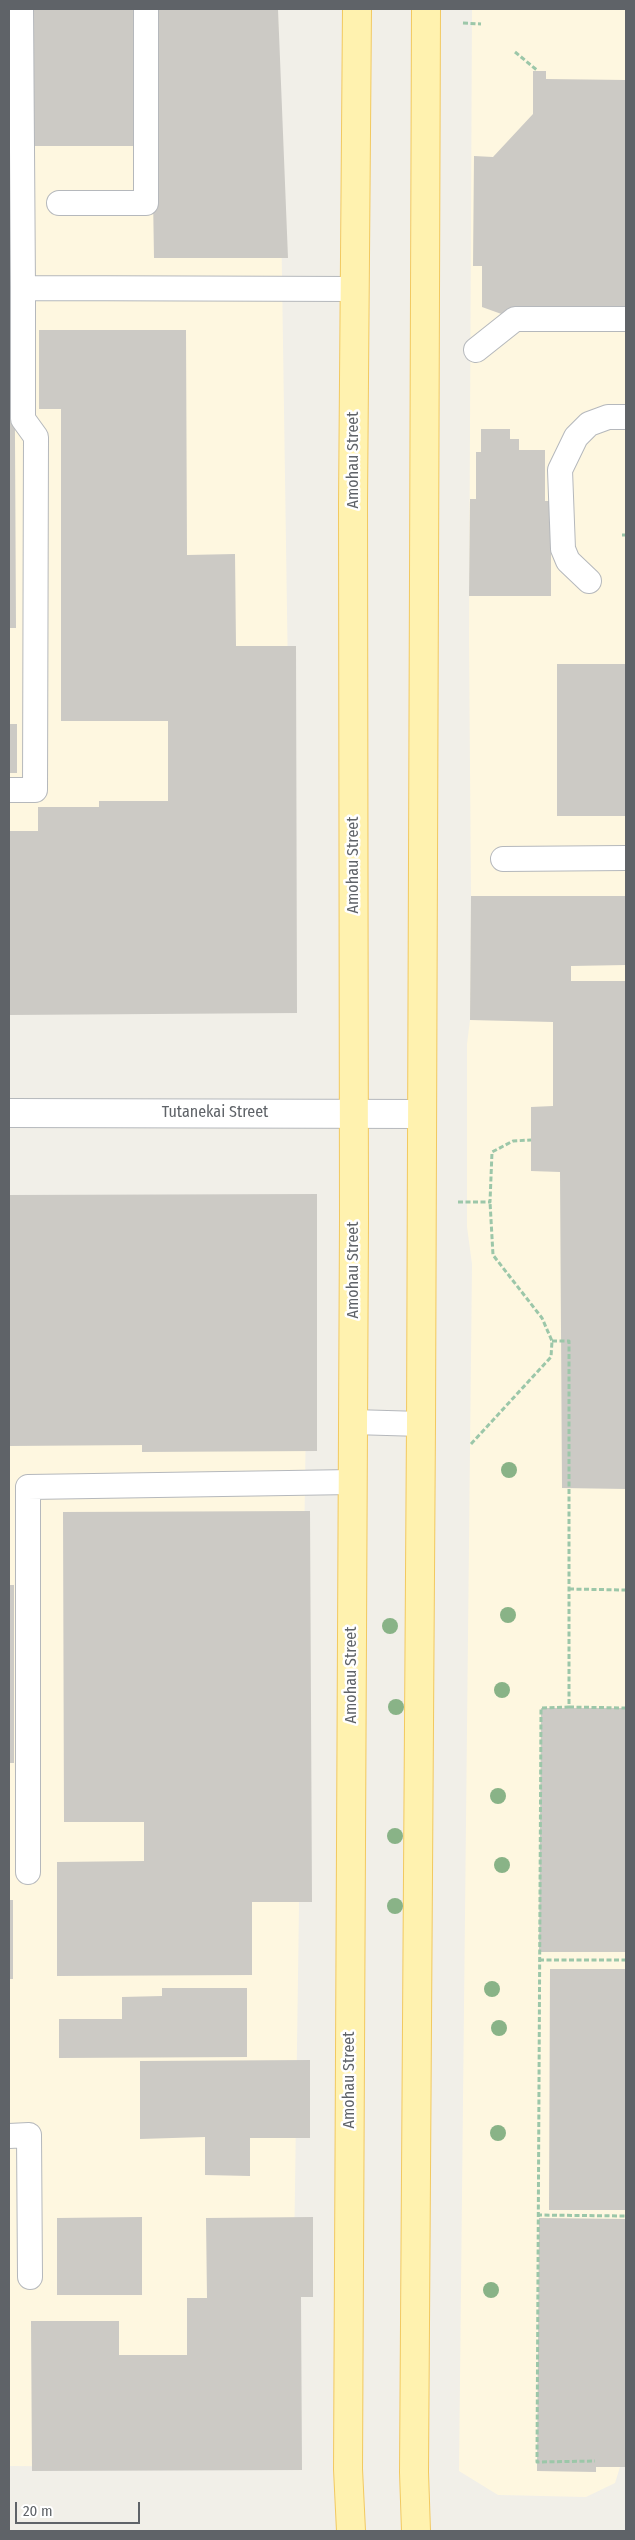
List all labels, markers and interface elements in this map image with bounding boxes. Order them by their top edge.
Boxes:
street label: Amohau Street [344,412,364,508]
street label: Amohau Street [344,817,364,913]
street label: Tutanekai Street [162,1103,268,1123]
street label: Amohau Street [344,1222,364,1318]
street label: Amohau Street [342,1627,362,1723]
street label: Amohau Street [340,2032,360,2128]
scale bar [18,2492,142,2524]
text: 20 m [23,2502,53,2520]

